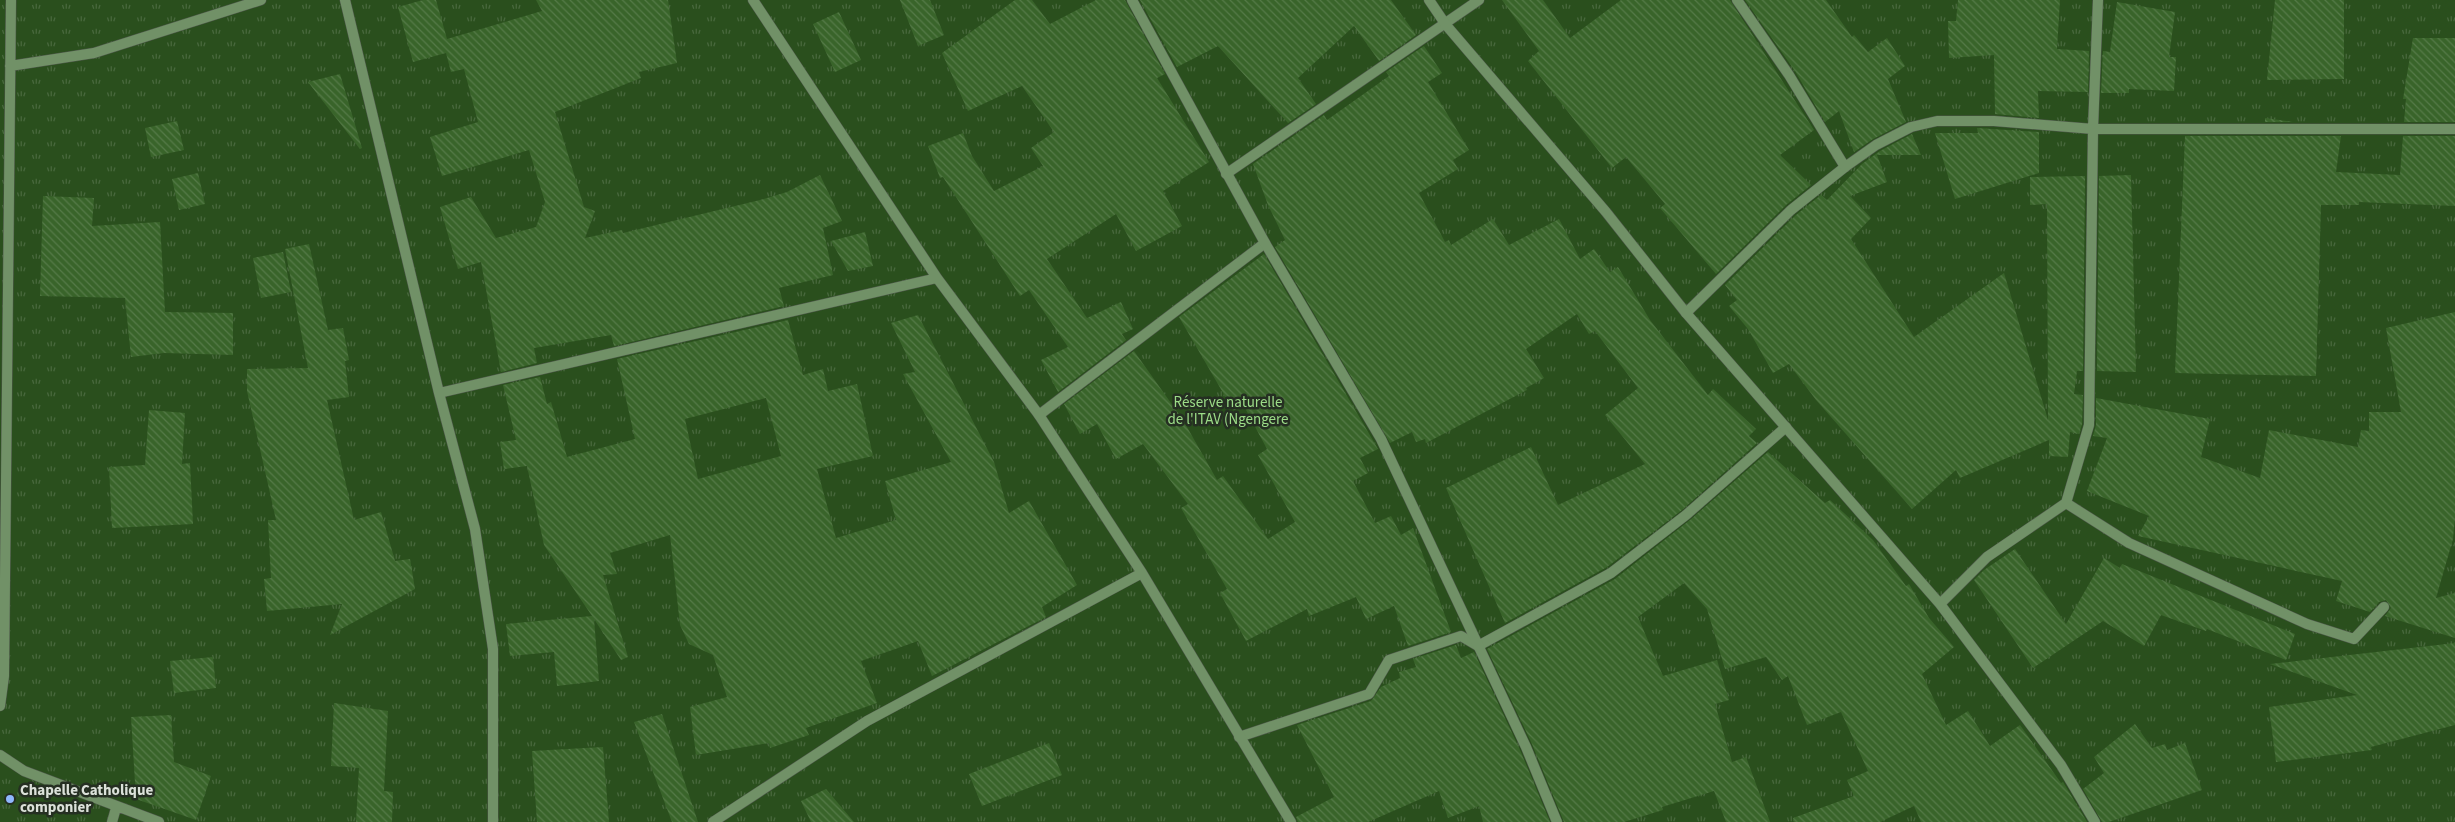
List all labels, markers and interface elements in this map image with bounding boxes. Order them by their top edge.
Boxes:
park label: Réserve naturelle de l'ITAV (Ngengere [1168,392,1288,430]
place label: Chapelle Catholique componier [20,780,153,818]
marker: Chapelle Catholique componier [4,793,16,805]

